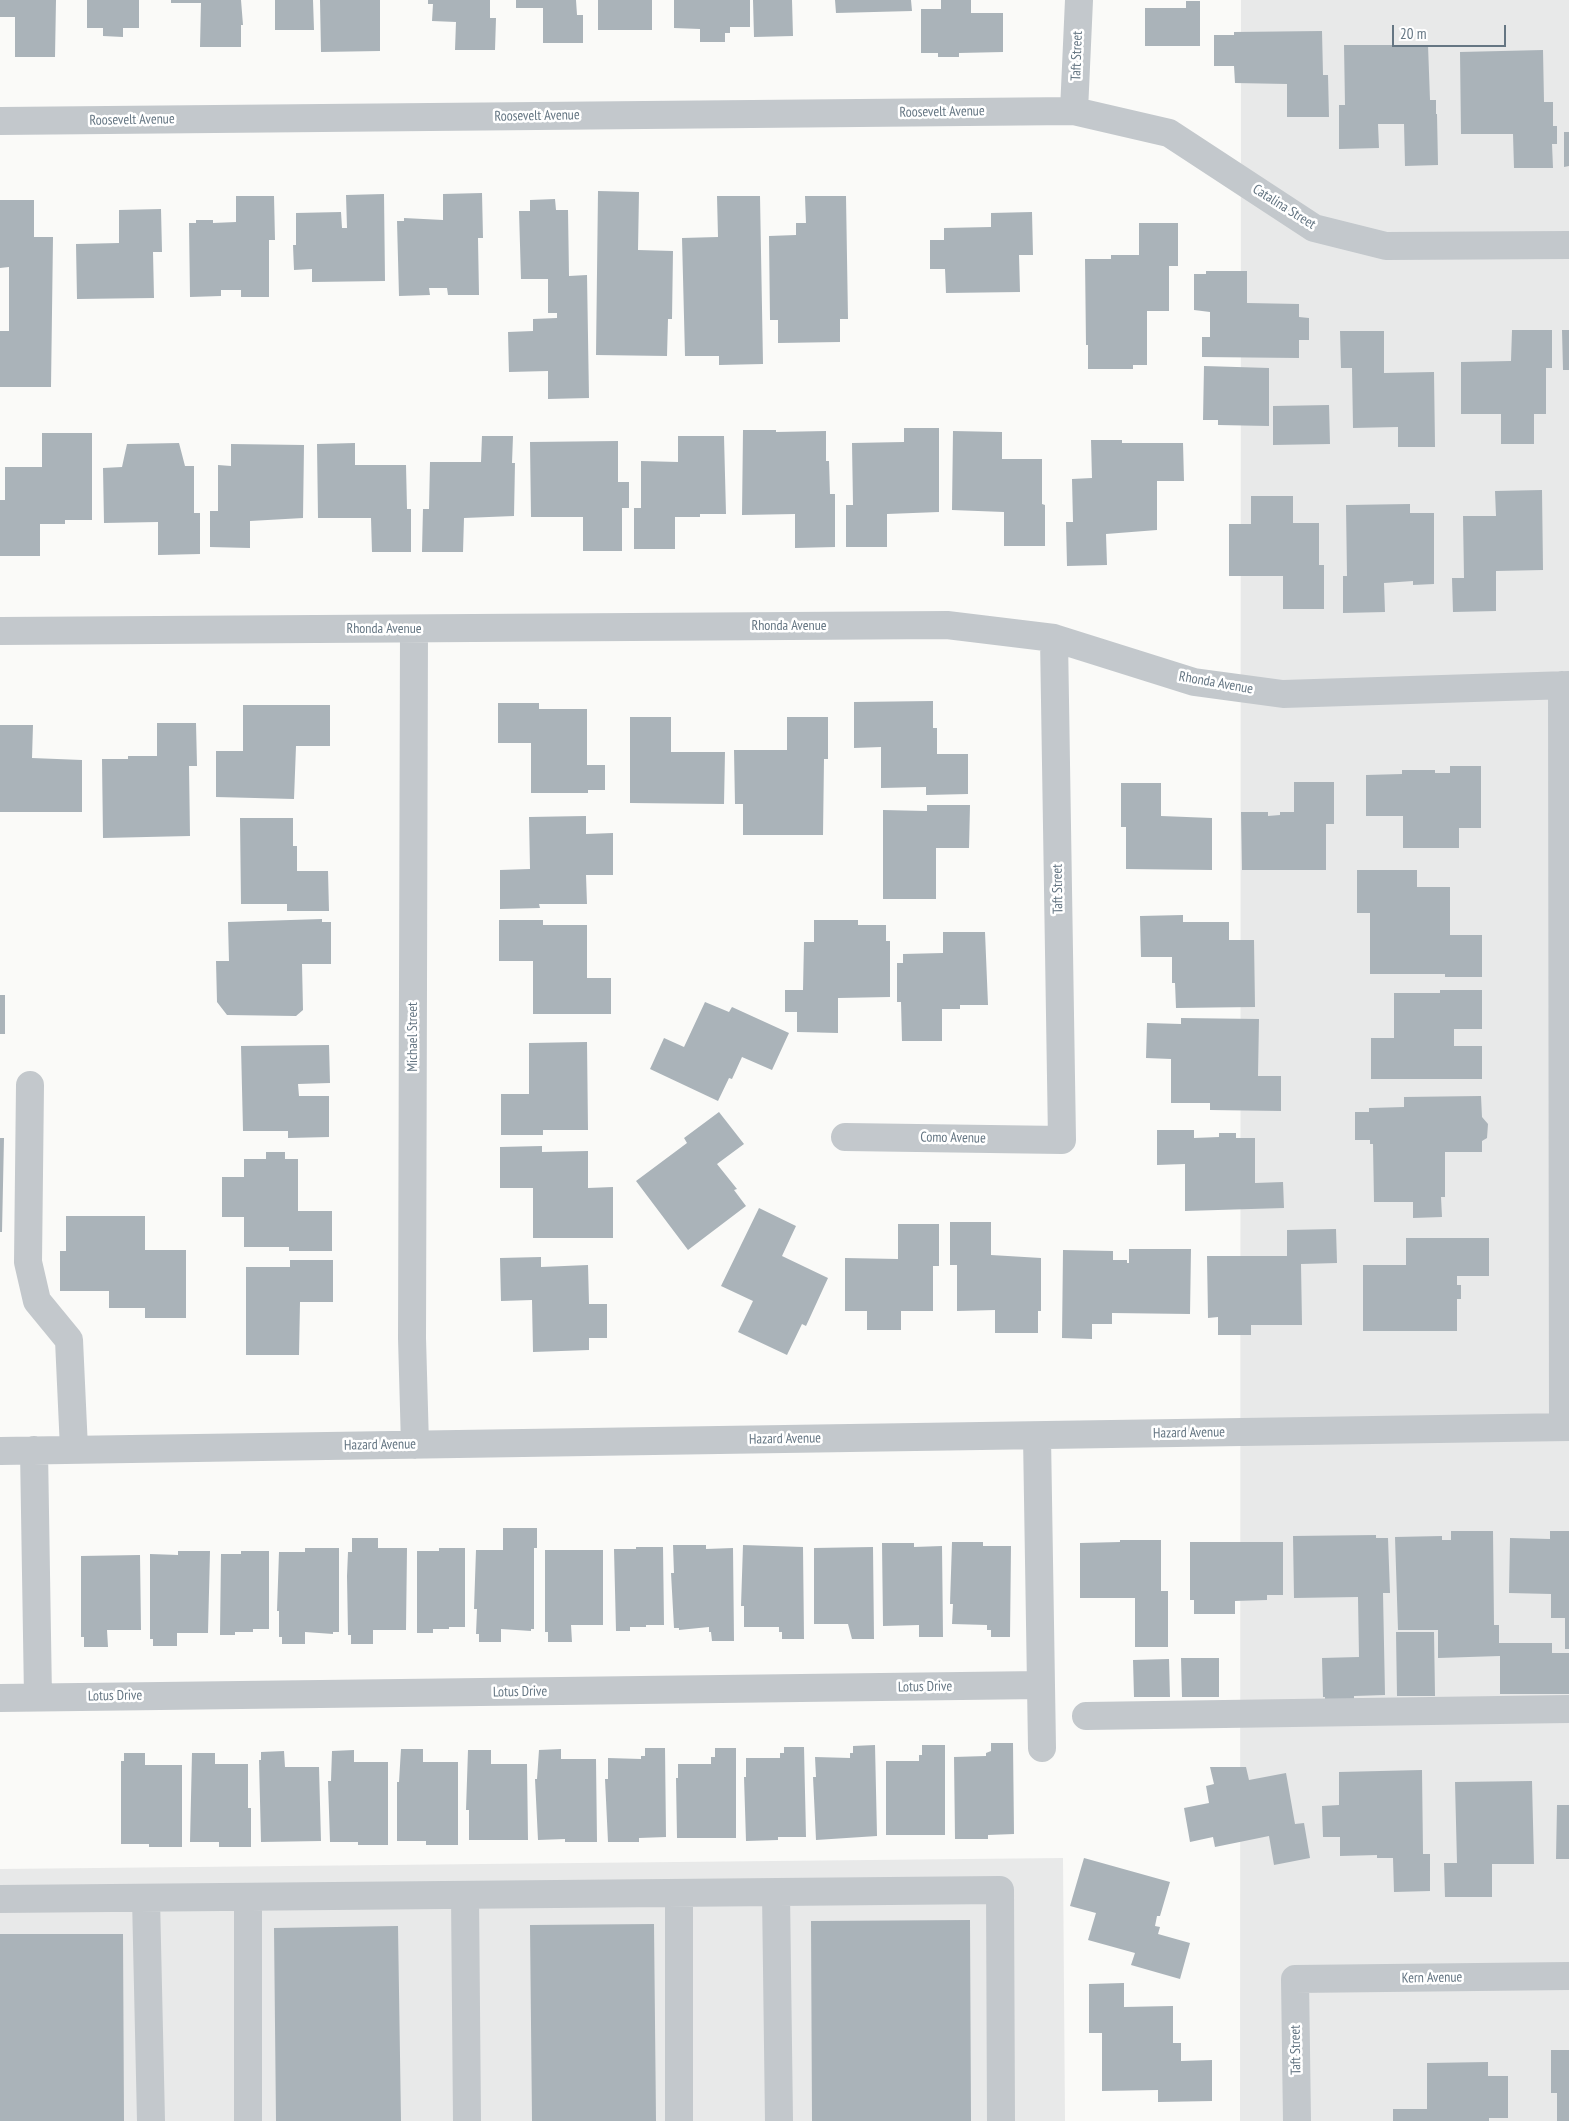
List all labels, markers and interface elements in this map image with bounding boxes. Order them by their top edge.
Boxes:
scale bar [1394,15,1508,47]
text: 20 m [1400,24,1426,43]
street label: Taft Street [1068,31,1086,81]
street label: Roosevelt Avenue [899,103,985,121]
street label: Roosevelt Avenue [494,107,580,125]
street label: Roosevelt Avenue [89,111,175,129]
street label: Catalina Street [1249,181,1319,233]
street label: Rhonda Avenue [751,618,827,634]
street label: Rhonda Avenue [346,621,422,637]
street label: Rhonda Avenue [1178,668,1254,698]
street label: Taft Street [1049,864,1067,914]
street label: Michael Street [405,1002,421,1072]
street label: Como Avenue [920,1129,986,1147]
street label: Hazard Avenue [1153,1424,1225,1442]
street label: Hazard Avenue [749,1430,821,1448]
street label: Hazard Avenue [344,1436,416,1454]
street label: Lotus Drive [898,1678,952,1696]
street label: Lotus Drive [493,1683,547,1701]
street label: Lotus Drive [88,1687,142,1705]
street label: Kern Avenue [1402,1969,1462,1987]
street label: Taft Street [1287,2025,1305,2075]

